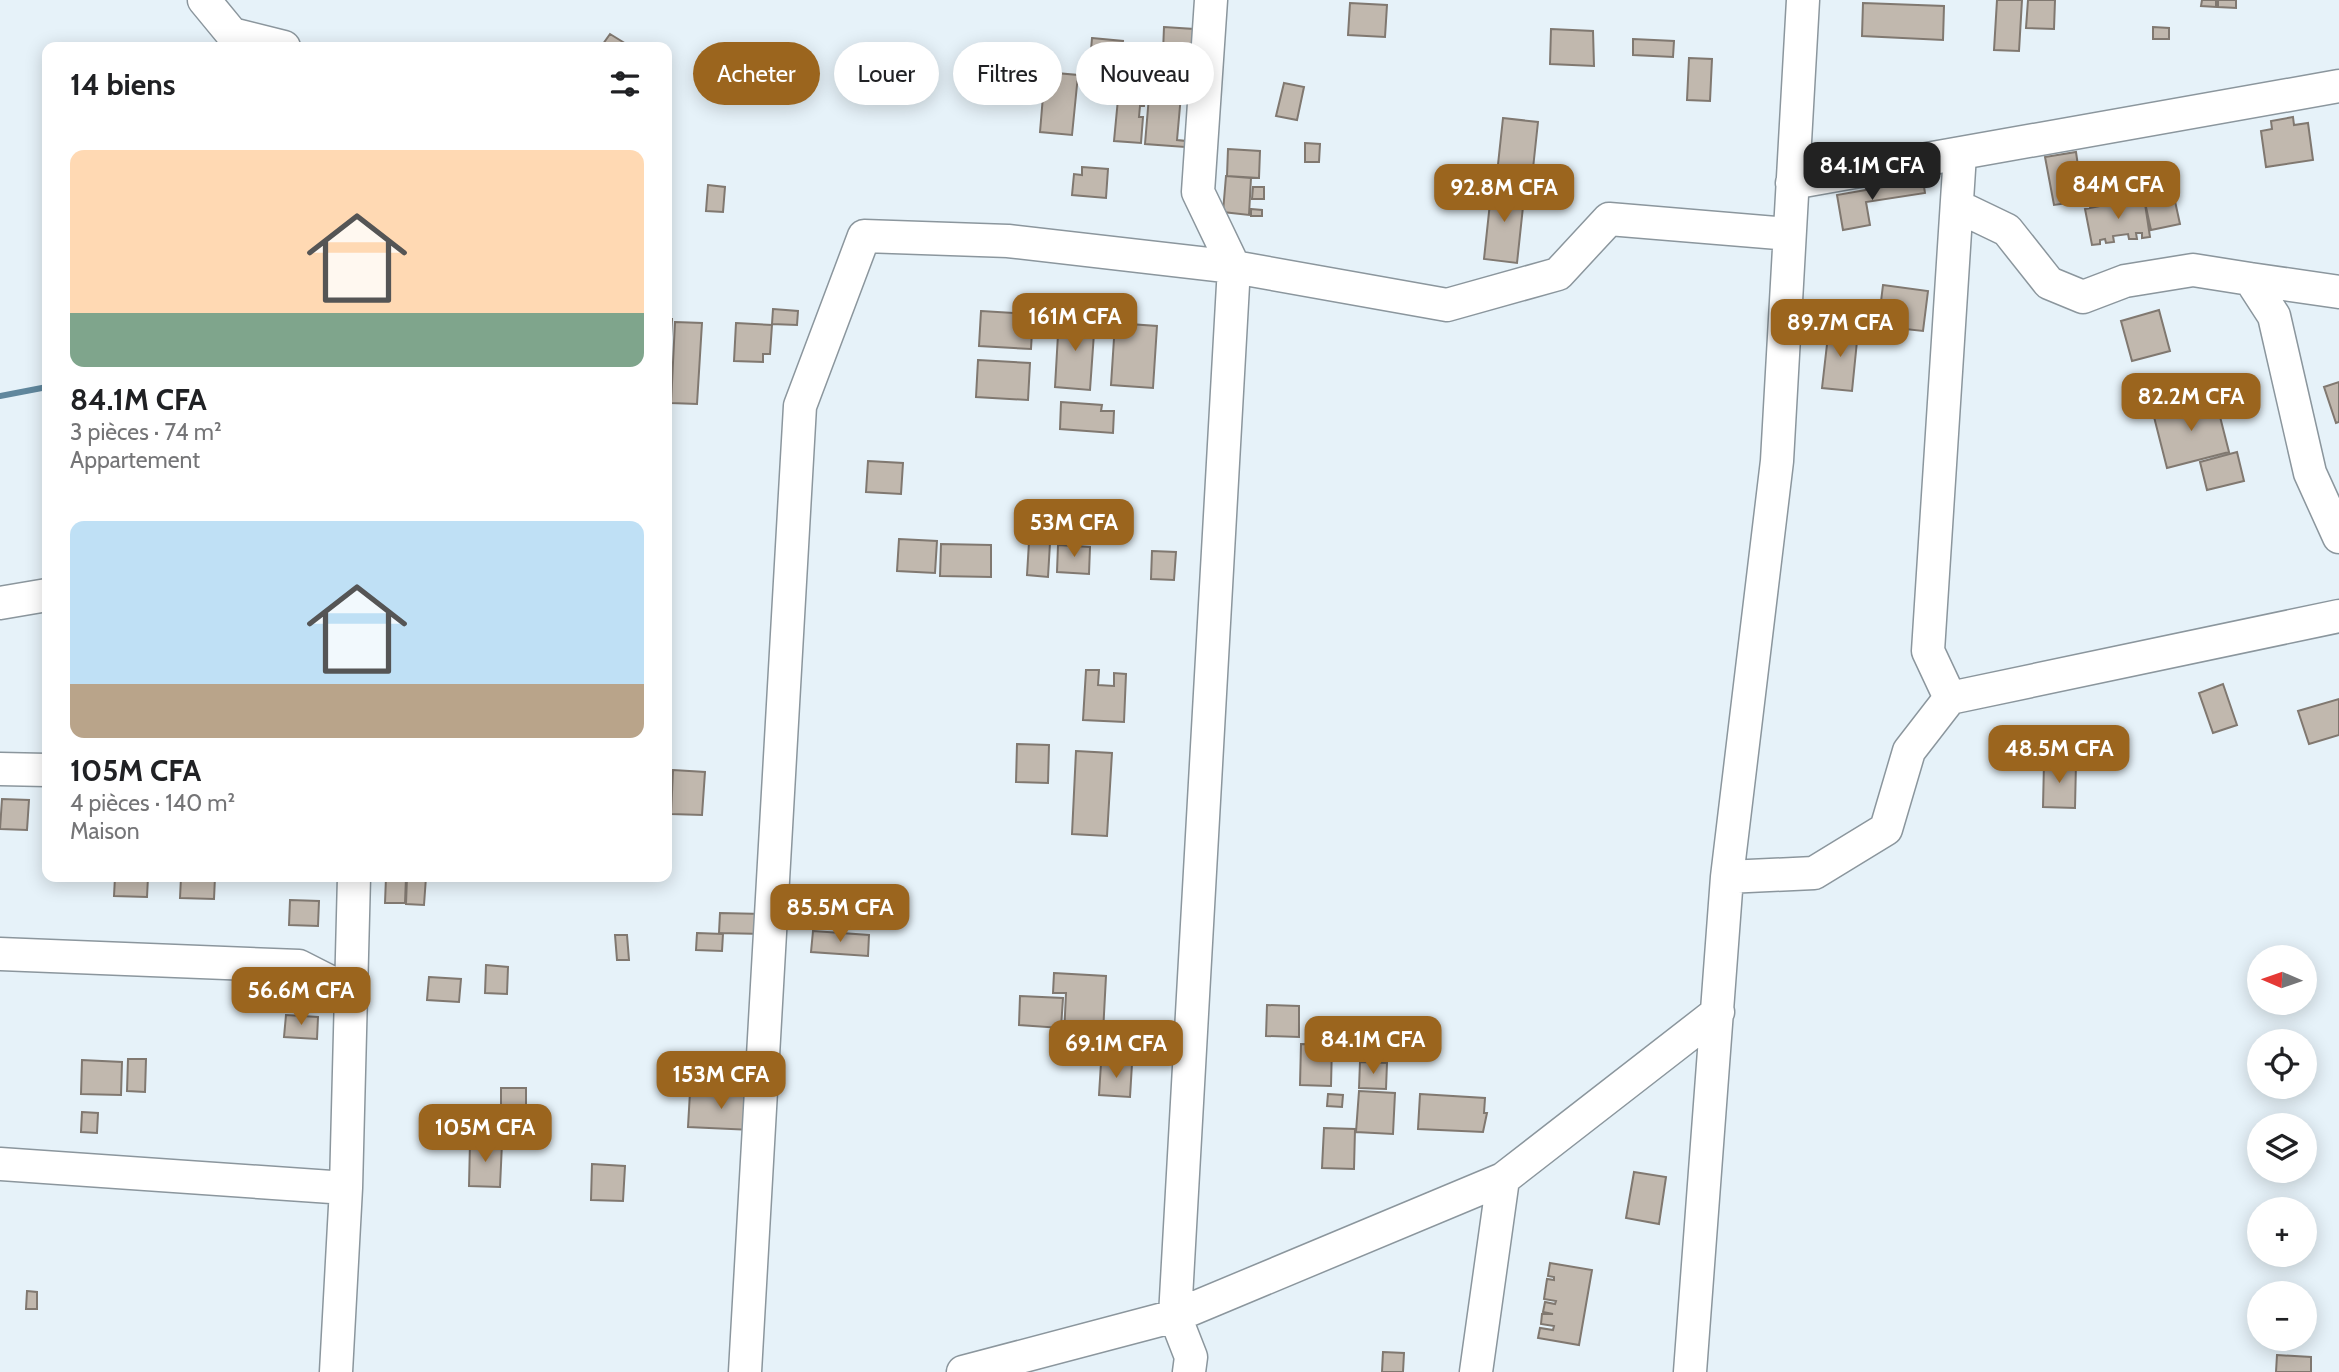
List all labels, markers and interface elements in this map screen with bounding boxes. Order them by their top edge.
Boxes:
chip: Acheter [693,42,820,105]
chip: Louer [834,42,939,105]
chip: Filtres [953,42,1062,105]
chip: Nouveau [1076,42,1214,105]
icon: filters [606,65,644,103]
text: 14 biens [70,66,175,103]
pin: 84.1M CFA [1792,142,1952,202]
text: 84.1M CFA [1820,151,1924,179]
pin: 84M CFA [2053,162,2183,221]
pin: 92.8M CFA [1424,164,1584,224]
text: 84M CFA [2072,170,2164,198]
text: 92.8M CFA [1450,173,1558,201]
icon: home [294,195,420,321]
pin: 161M CFA [1003,294,1147,353]
pin: 89.7M CFA [1760,300,1920,359]
text: 161M CFA [1028,302,1122,330]
text: 89.7M CFA [1787,308,1893,336]
pin: 82.2M CFA [2111,374,2271,433]
text: 84.1M CFA [70,381,207,418]
text: 82.2M CFA [2138,382,2244,410]
text: 3 pièces · 74 m² [70,418,222,446]
text: Appartement [70,446,200,474]
pin: 53M CFA [1009,500,1139,559]
text: 53M CFA [1030,508,1118,536]
icon: home [294,566,420,692]
pin: 48.5M CFA [1979,726,2139,785]
text: 48.5M CFA [2004,734,2114,762]
text: 105M CFA [70,752,201,789]
text: 4 pièces · 140 m² [70,789,235,817]
text: Maison [70,817,139,845]
pin: 85.5M CFA [760,884,920,944]
text: 85.5M CFA [786,893,894,921]
north arrow [2247,945,2317,1015]
map controls [2247,945,2317,1351]
pin: 56.6M CFA [221,968,381,1027]
text: 56.6M CFA [248,976,354,1004]
pin: 84.1M CFA [1293,1016,1453,1076]
pin: 69.1M CFA [1036,1020,1196,1080]
text: 84.1M CFA [1321,1025,1425,1053]
text: 69.1M CFA [1065,1029,1167,1057]
button: locate [2247,1029,2317,1099]
pin: 153M CFA [649,1052,793,1111]
text: 153M CFA [673,1060,769,1088]
pin: 105M CFA [413,1104,557,1164]
text: 105M CFA [435,1113,535,1141]
button: layers [2247,1113,2317,1183]
button: + [2247,1197,2317,1267]
button: − [2247,1281,2317,1351]

